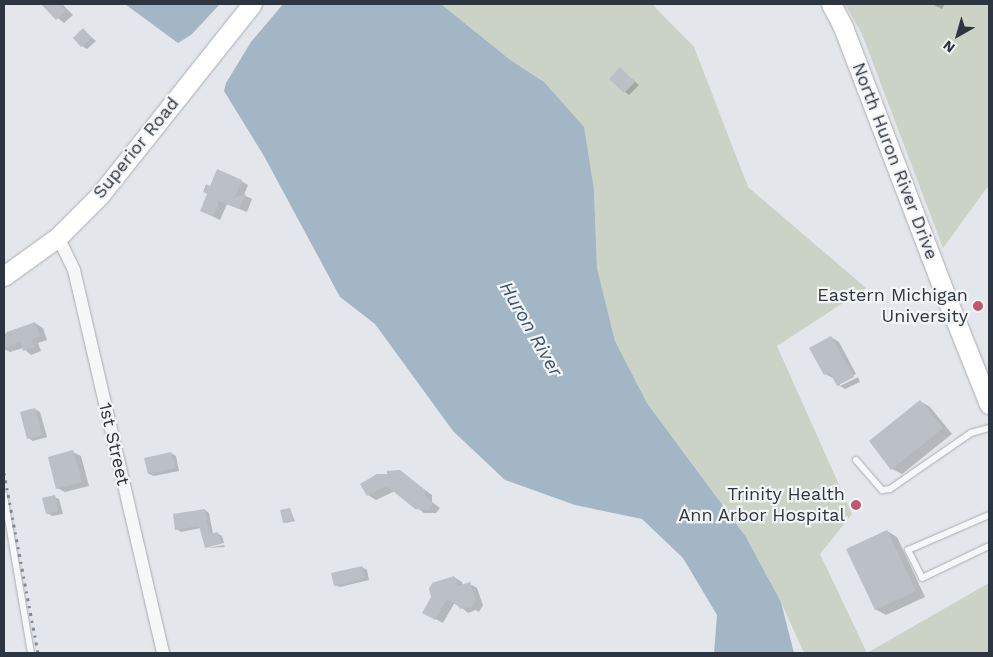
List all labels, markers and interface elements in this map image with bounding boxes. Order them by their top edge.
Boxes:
north arrow [933,10,983,60]
text: N [940,37,958,56]
street label: North Huron River Drive [847,59,943,263]
street label: Superior Road [88,93,184,203]
water label: Huron River [495,277,567,381]
place label: Eastern Michigan University [817,285,968,328]
marker: Eastern Michigan University [972,300,984,312]
street label: 1st Street [94,400,134,488]
place label: Trinity Health Ann Arbor Hospital [677,484,845,526]
marker: Trinity Health Ann Arbor Hospital [849,498,863,512]

